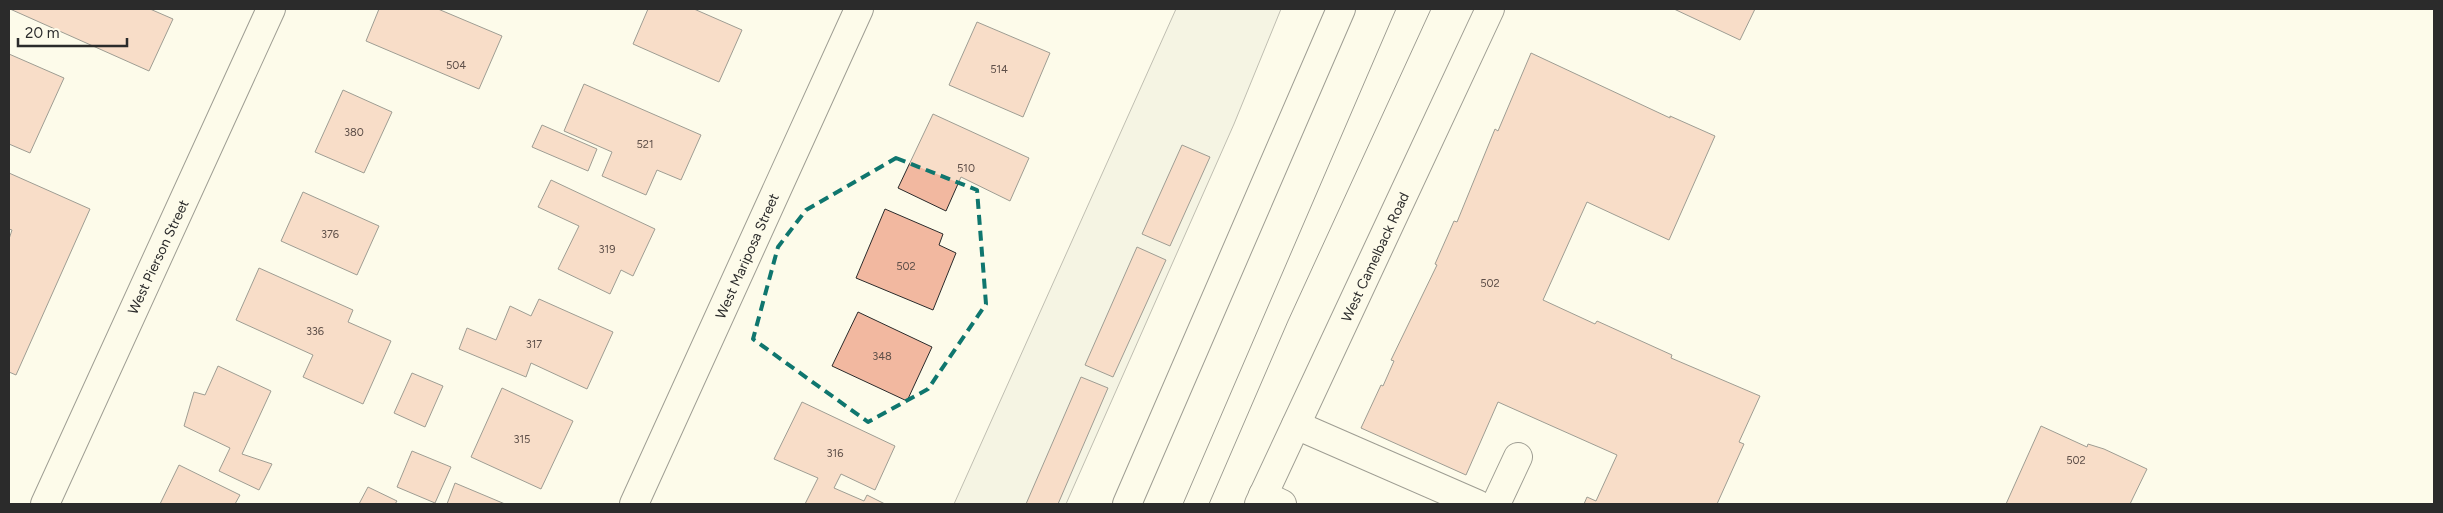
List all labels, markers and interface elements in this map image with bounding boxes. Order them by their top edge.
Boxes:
scale bar [18,15,126,47]
text: 20 m [25,24,59,42]
house number: 504 [446,59,466,72]
house number: 514 [990,63,1008,76]
house number: 380 [344,126,364,139]
house number: 521 [636,138,654,151]
house number: 510 [957,162,975,175]
street label: West Camelback Road [1338,190,1413,325]
street label: West Mariposa Street [712,191,783,322]
street label: West Pierson Street [124,197,192,317]
house number: 376 [321,228,339,241]
house number: 319 [599,243,615,256]
house number: 502 [896,260,916,273]
house number: 502 [1480,277,1500,290]
house number: 336 [306,325,324,338]
house number: 317 [526,338,542,351]
house number: 348 [872,350,892,363]
house number: 315 [514,433,530,446]
house number: 316 [827,447,843,460]
house number: 502 [2066,454,2086,467]

